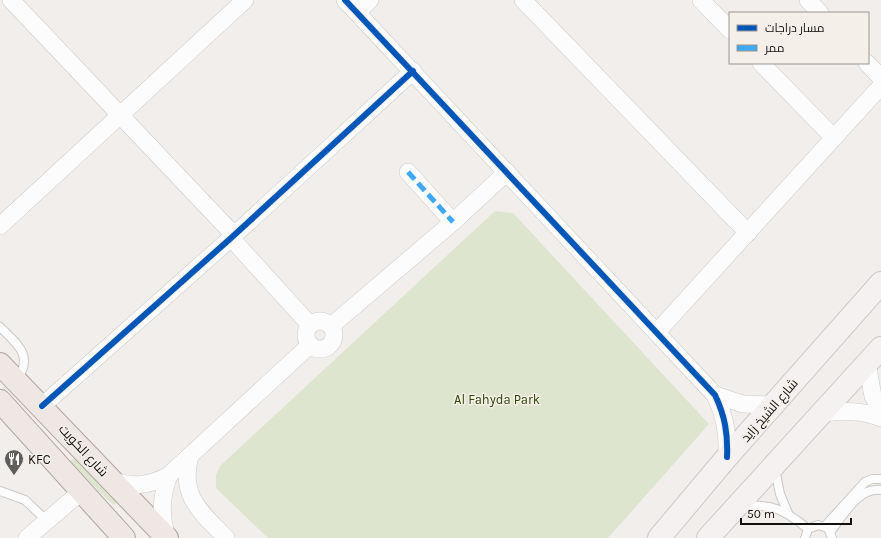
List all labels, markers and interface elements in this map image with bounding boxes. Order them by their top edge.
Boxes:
legend [729,12,869,64]
text: مسار دراجات [765,21,824,35]
text: ممر [764,41,784,55]
street label: شارع الشيخ زايد [738,376,802,446]
park label: Al Fahyda Park [454,392,540,407]
street label: شارع الكويت [55,421,111,480]
restaurant icon: KFC [3,448,25,476]
place label: KFC [28,452,51,467]
scale bar [741,500,851,526]
text: 50 m [747,507,775,521]

